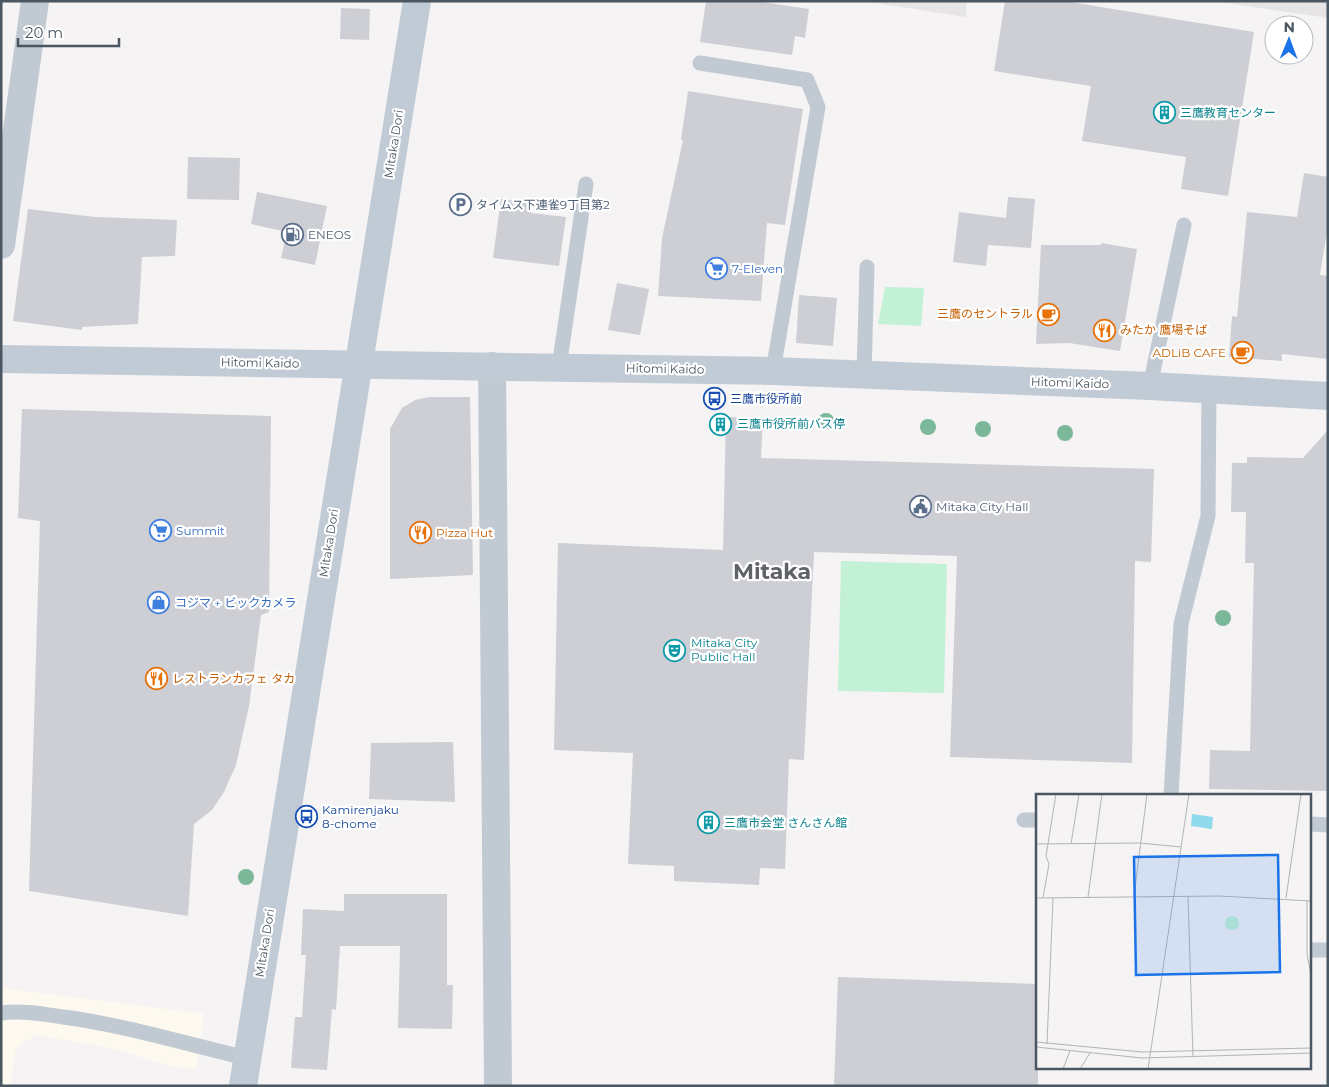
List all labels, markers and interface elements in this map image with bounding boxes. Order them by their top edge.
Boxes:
scale bar [18,15,119,47]
north arrow [1264,15,1314,65]
text: N [1283,18,1295,36]
text: 20 m [25,23,63,42]
building icon: 三鷹教育センター [1152,101,1176,125]
place label: 三鷹教育センター [1180,105,1276,120]
street label: Mitaka Dori [381,109,406,179]
parking icon: タイムス下連雀9丁目第2 [448,193,472,217]
place label: タイムス下連雀9丁目第2 [476,197,610,212]
fuel station icon: ENEOS [280,223,304,247]
place label: ENEOS [308,227,351,242]
supermarket icon: 7-Eleven [704,257,728,281]
place label: 7-Eleven [732,261,783,276]
cafe icon: 三鷹のセントラル [1037,302,1061,326]
place label: 三鷹のセントラル [937,306,1033,321]
restaurant icon: みたか 鷹場そば [1092,318,1116,342]
place label: みたか 鷹場そば [1120,322,1207,337]
cafe icon: ADLiB CAFE [1230,341,1254,365]
place label: ADLiB CAFE [1152,345,1226,360]
street label: Hitomi Kaido [221,354,299,371]
street label: Hitomi Kaido [626,360,704,377]
street label: Hitomi Kaido [1031,374,1110,391]
bus stop icon: 三鷹市役所前 [702,387,726,411]
place label: 三鷹市役所前 [730,391,802,406]
building icon: 三鷹市役所前バス停 [709,412,733,436]
place label: 三鷹市役所前バス停 [737,416,845,431]
public building icon: Mitaka City Hall [908,495,932,519]
place label: Mitaka City Hall [936,499,1029,514]
street label: Mitaka Dori [316,508,341,578]
supermarket icon: Summit [148,519,172,543]
restaurant icon: Pizza Hut [408,521,432,545]
place label: Summit [176,523,225,538]
place label: Pizza Hut [436,525,493,540]
district label: Mitaka [733,558,811,585]
shop icon: コジマ + ビックカメラ [147,591,171,615]
place label: コジマ + ビックカメラ [175,595,296,610]
place label: Mitaka City Public Hall [691,635,758,664]
theatre icon: Mitaka City Public Hall [663,638,687,662]
restaurant icon: レストランカフェ タカ [144,667,168,691]
place label: レストランカフェ タカ [172,671,295,686]
inset map [1036,794,1312,1070]
place label: Kamirenjaku 8-chome [322,802,399,831]
bus stop icon: Kamirenjaku 8-chome [294,805,318,829]
building icon: 三鷹市会堂 さんさん館 [696,811,720,835]
place label: 三鷹市会堂 さんさん館 [724,815,847,830]
street label: Mitaka Dori [252,908,277,978]

